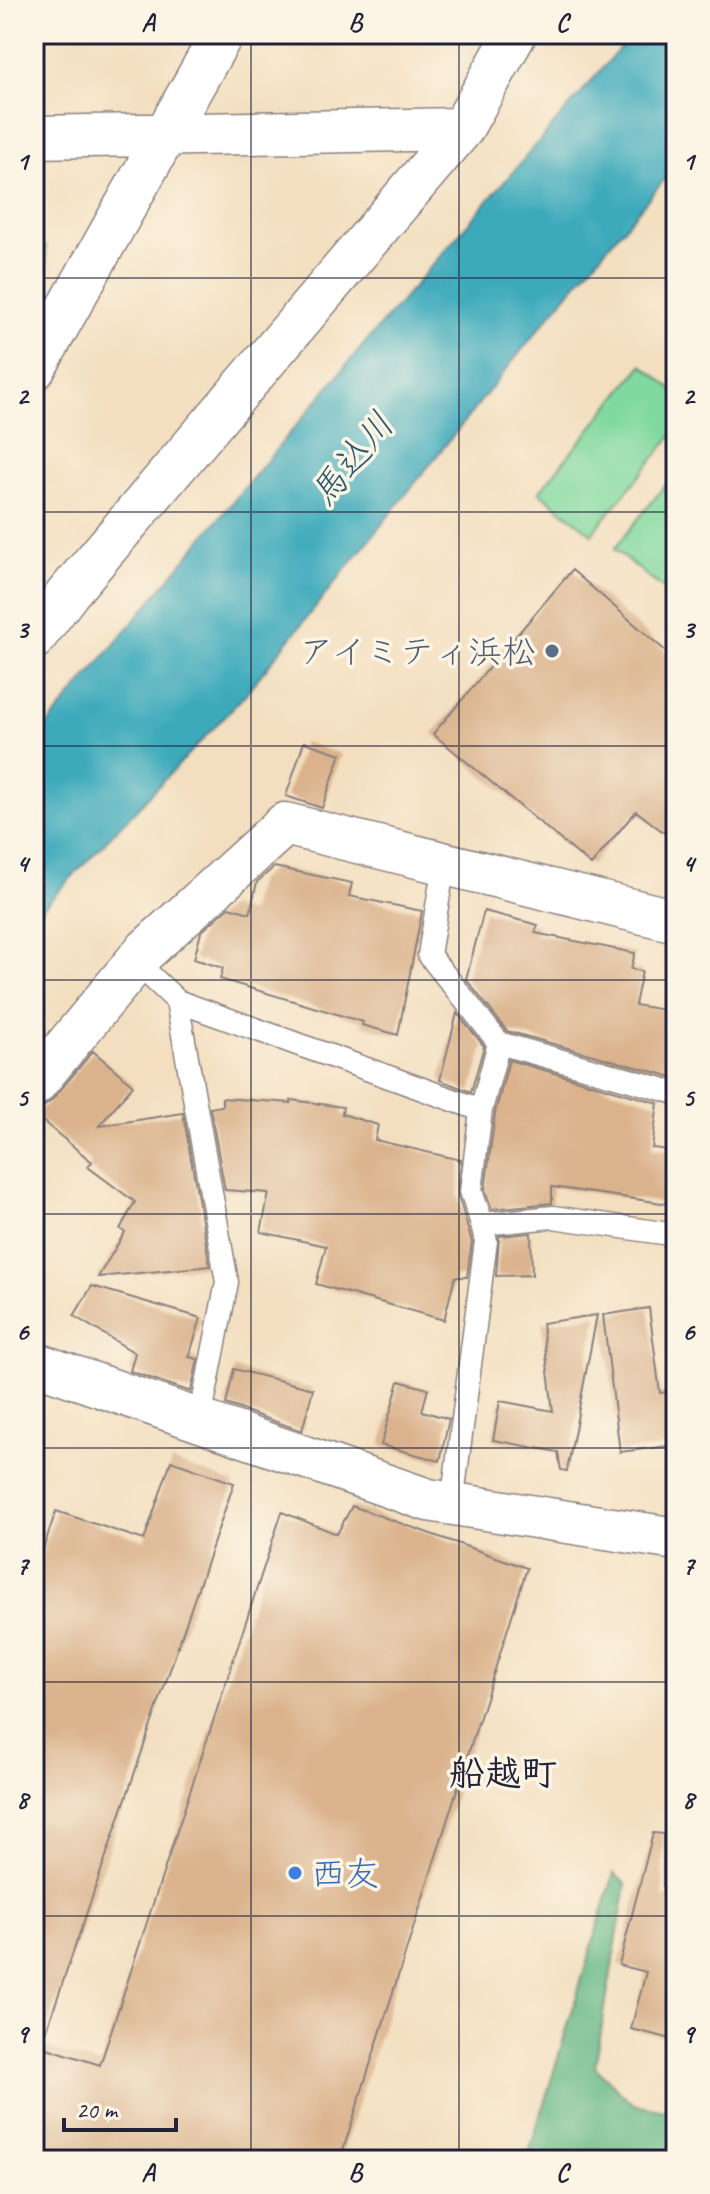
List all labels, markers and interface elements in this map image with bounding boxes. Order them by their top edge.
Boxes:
text: A [141,6,156,39]
text: B [348,6,364,39]
text: C [556,6,572,39]
text: 1 [16,145,31,178]
text: 1 [682,145,697,178]
text: 2 [16,379,30,412]
text: 2 [682,379,696,412]
water label: 馬込川 [300,403,404,515]
text: 3 [16,613,30,646]
text: 3 [682,613,696,646]
place label: アイミティ浜松 [299,630,536,673]
marker: アイミティ浜松 [543,642,561,660]
text: 4 [16,847,31,880]
text: 4 [682,847,697,880]
text: 5 [16,1081,30,1114]
text: 5 [682,1081,696,1114]
text: 6 [16,1315,30,1348]
text: 6 [682,1315,696,1348]
text: 7 [16,1549,30,1582]
text: 7 [682,1549,696,1582]
district label: 船越町 [449,1750,557,1796]
text: 8 [16,1783,31,1816]
text: 8 [682,1783,697,1816]
place label: 西友 [311,1852,379,1895]
marker: 西友 [286,1864,304,1882]
text: 9 [16,2017,30,2050]
text: 9 [682,2017,696,2050]
scale bar [64,2082,176,2132]
text: 20 m [76,2095,119,2125]
text: A [141,2156,156,2189]
text: B [348,2156,364,2189]
text: C [556,2156,572,2189]

